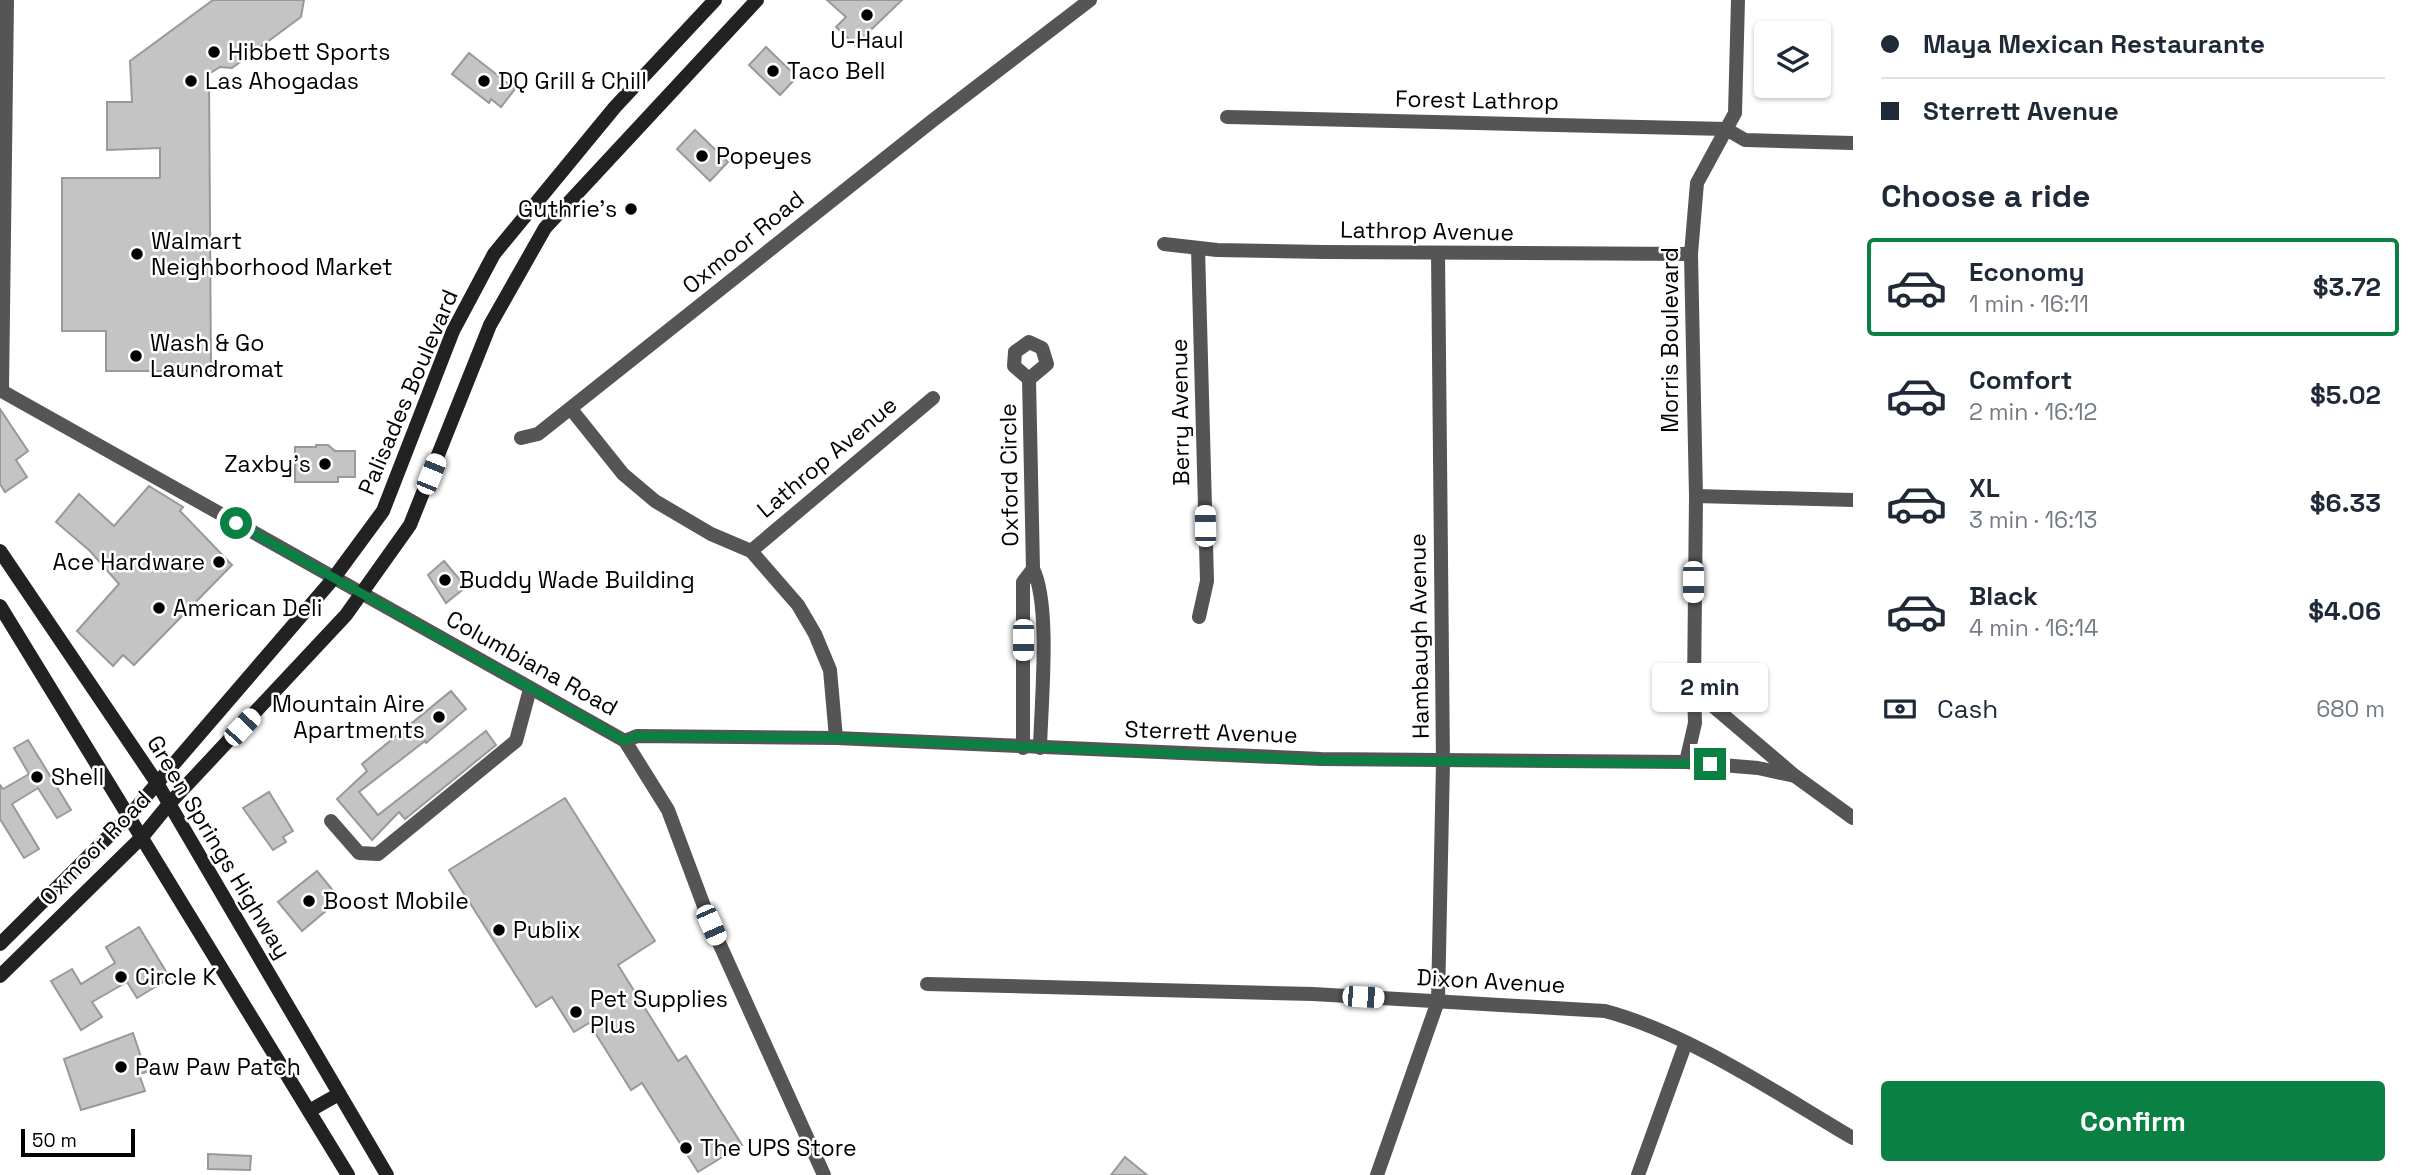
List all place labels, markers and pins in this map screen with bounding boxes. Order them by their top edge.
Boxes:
marker: U-Haul [859,7,875,23]
place label: U-Haul [830,25,904,55]
place label: Hibbett Sports [228,37,390,67]
marker: Hibbett Sports [206,44,222,60]
place label: Taco Bell [787,56,885,86]
marker: Taco Bell [765,63,781,79]
place label: Las Ahogadas [205,66,359,96]
place label: DQ Grill & Chill [498,66,647,96]
marker: Las Ahogadas [183,73,199,89]
marker: DQ Grill & Chill [476,73,492,89]
place label: Popeyes [716,141,812,171]
marker: Popeyes [694,148,710,164]
place label: Guthrie's [518,194,617,224]
marker: Guthrie's [623,201,639,217]
place label: Walmart Neighborhood Market [151,226,393,282]
marker: Walmart Neighborhood Market [129,246,145,262]
place label: Wash & Go Laundromat [150,328,284,384]
marker: Wash & Go Laundromat [128,348,144,364]
place label: Zaxby's [224,449,311,479]
marker: Zaxby's [317,456,333,472]
place label: Ace Hardware [53,547,205,577]
marker: Ace Hardware [211,554,227,570]
place label: Buddy Wade Building [459,565,695,595]
marker: Buddy Wade Building [437,572,453,588]
place label: American Deli [173,593,322,623]
marker: American Deli [151,600,167,616]
place label: Mountain Aire Apartments [272,689,425,745]
marker: Mountain Aire Apartments [431,709,447,725]
place label: Shell [51,762,104,792]
marker: Shell [29,769,45,785]
place label: Boost Mobile [323,886,469,916]
marker: Boost Mobile [301,893,317,909]
place label: Publix [513,915,581,945]
marker: Publix [491,922,507,938]
place label: Circle K [135,962,217,992]
marker: Circle K [113,969,129,985]
place label: Pet Supplies Plus [590,984,728,1040]
marker: Pet Supplies Plus [568,1004,584,1020]
place label: Paw Paw Patch [135,1052,301,1082]
marker: Paw Paw Patch [113,1059,129,1075]
place label: The UPS Store [700,1133,857,1163]
marker: The UPS Store [678,1140,694,1156]

